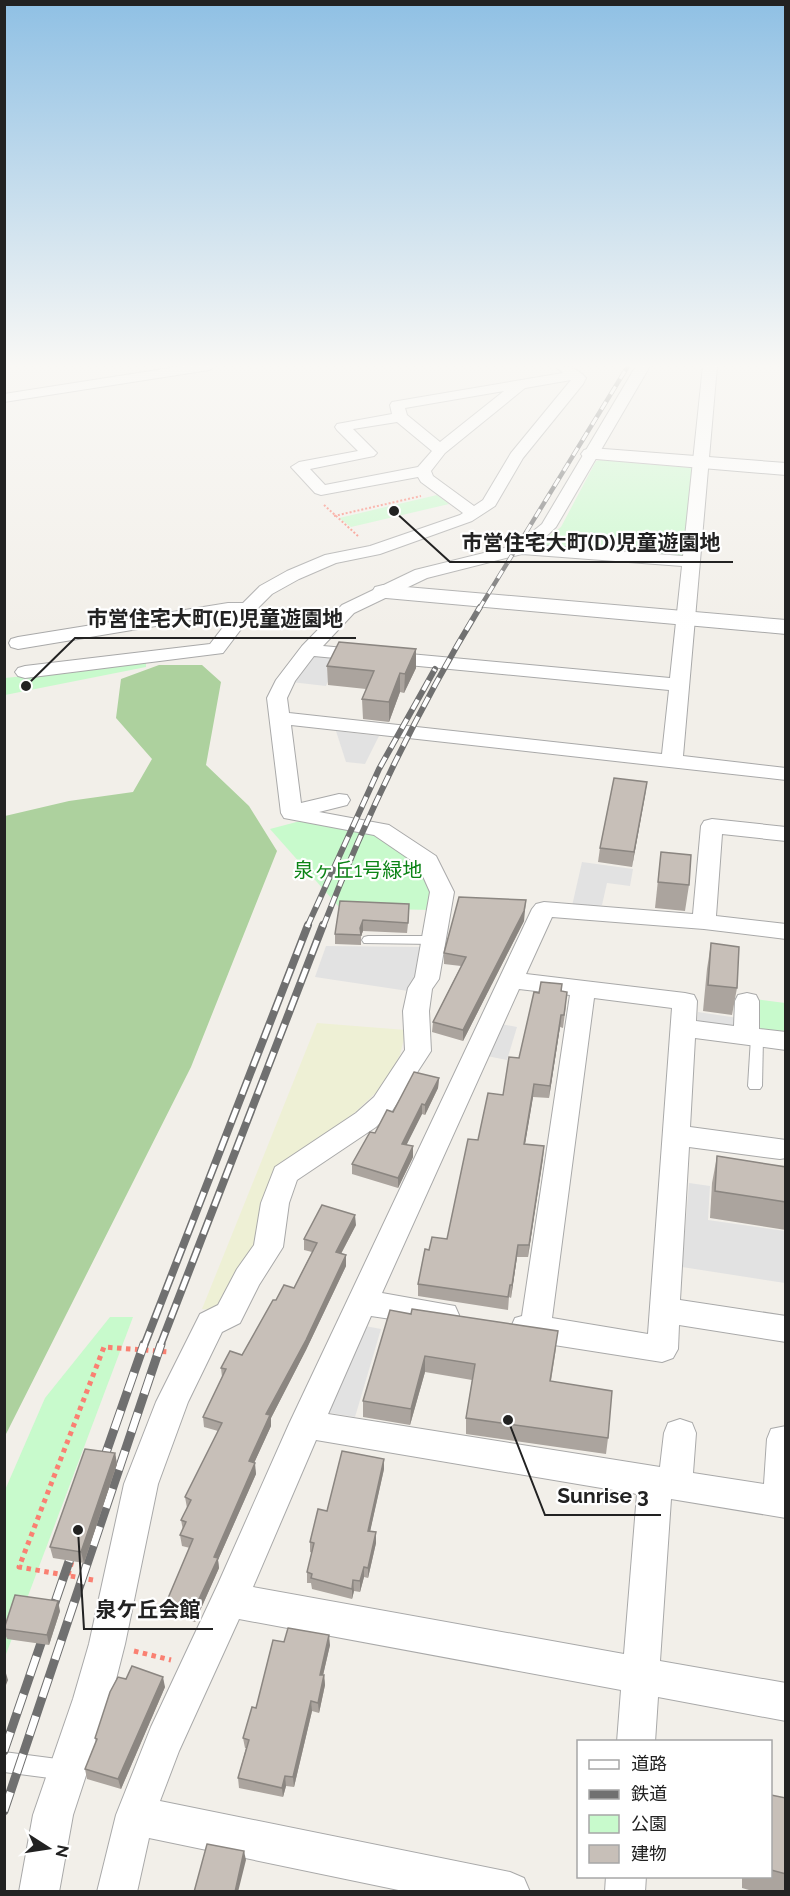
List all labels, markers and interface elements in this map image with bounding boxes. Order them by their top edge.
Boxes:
callout: 市営住宅大町(D)児童遊園地 [450,523,733,562]
text: 市営住宅大町(D)児童遊園地 [461,530,721,555]
callout: 市営住宅大町(E)児童遊園地 [75,599,356,638]
text: 市営住宅大町(E)児童遊園地 [87,606,343,631]
park label: 泉ヶ丘1号緑地 [294,858,422,882]
callout: Sunrise 3 [545,1476,661,1515]
text: Sunrise 3 [557,1483,649,1508]
callout: 泉ケ丘会館 [84,1590,213,1629]
text: 泉ケ丘会館 [96,1597,201,1622]
legend [577,1740,772,1878]
text: 道路 [631,1753,667,1774]
text: 鉄道 [631,1783,667,1804]
text: 公園 [631,1813,667,1834]
north arrow [18,1818,78,1878]
text: N [52,1843,73,1859]
text: 建物 [631,1843,667,1864]

